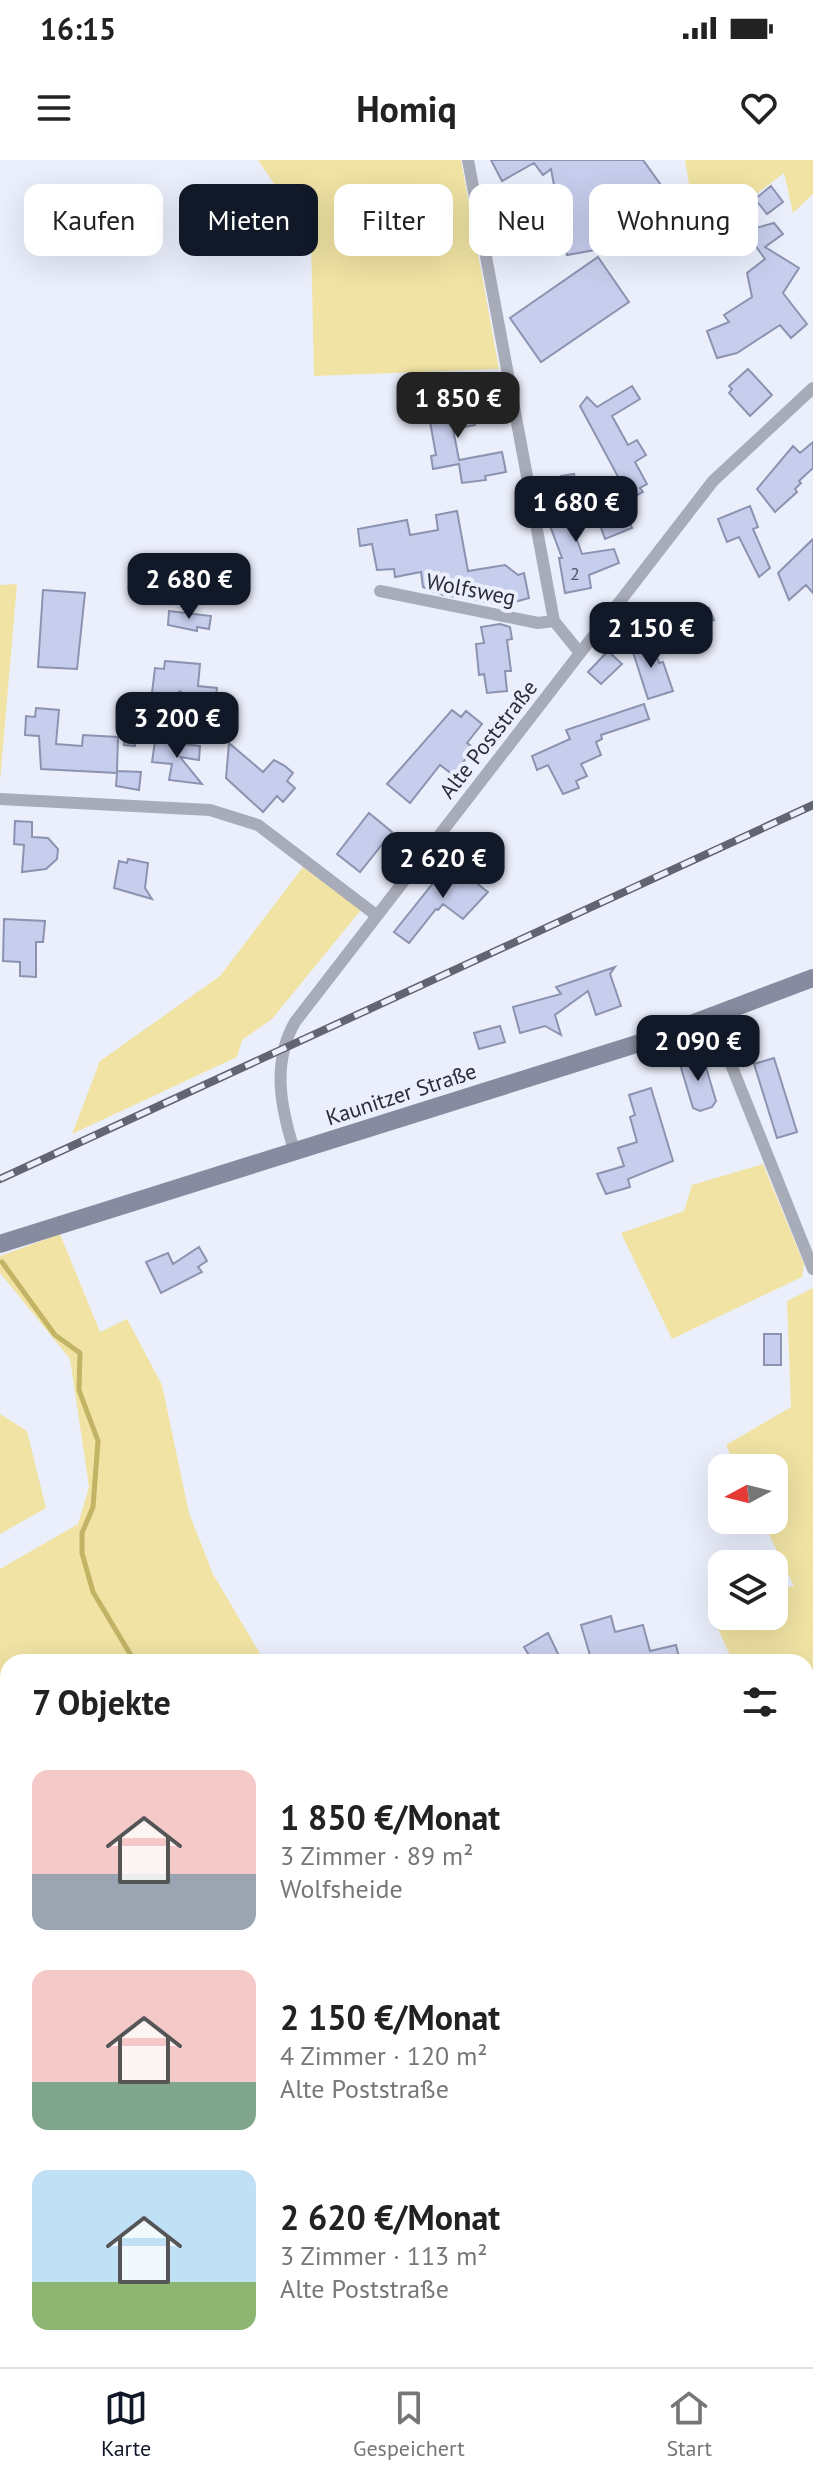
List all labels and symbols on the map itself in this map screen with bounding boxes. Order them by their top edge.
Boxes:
pin: 1 850 € [384,372,532,440]
pin: 1 680 € [502,476,650,544]
pin: 2 680 € [115,553,263,621]
house number: 2 [570,562,580,585]
street label: Wolfsweg [424,567,518,611]
pin: 2 150 € [577,602,725,670]
street label: Alte Poststraße [433,674,543,804]
pin: 3 200 € [103,692,251,760]
pin: 2 620 € [369,832,517,900]
pin: 2 090 € [624,1015,772,1083]
street label: Kaunitzer Straße [322,1056,480,1132]
north arrow [708,1454,788,1534]

